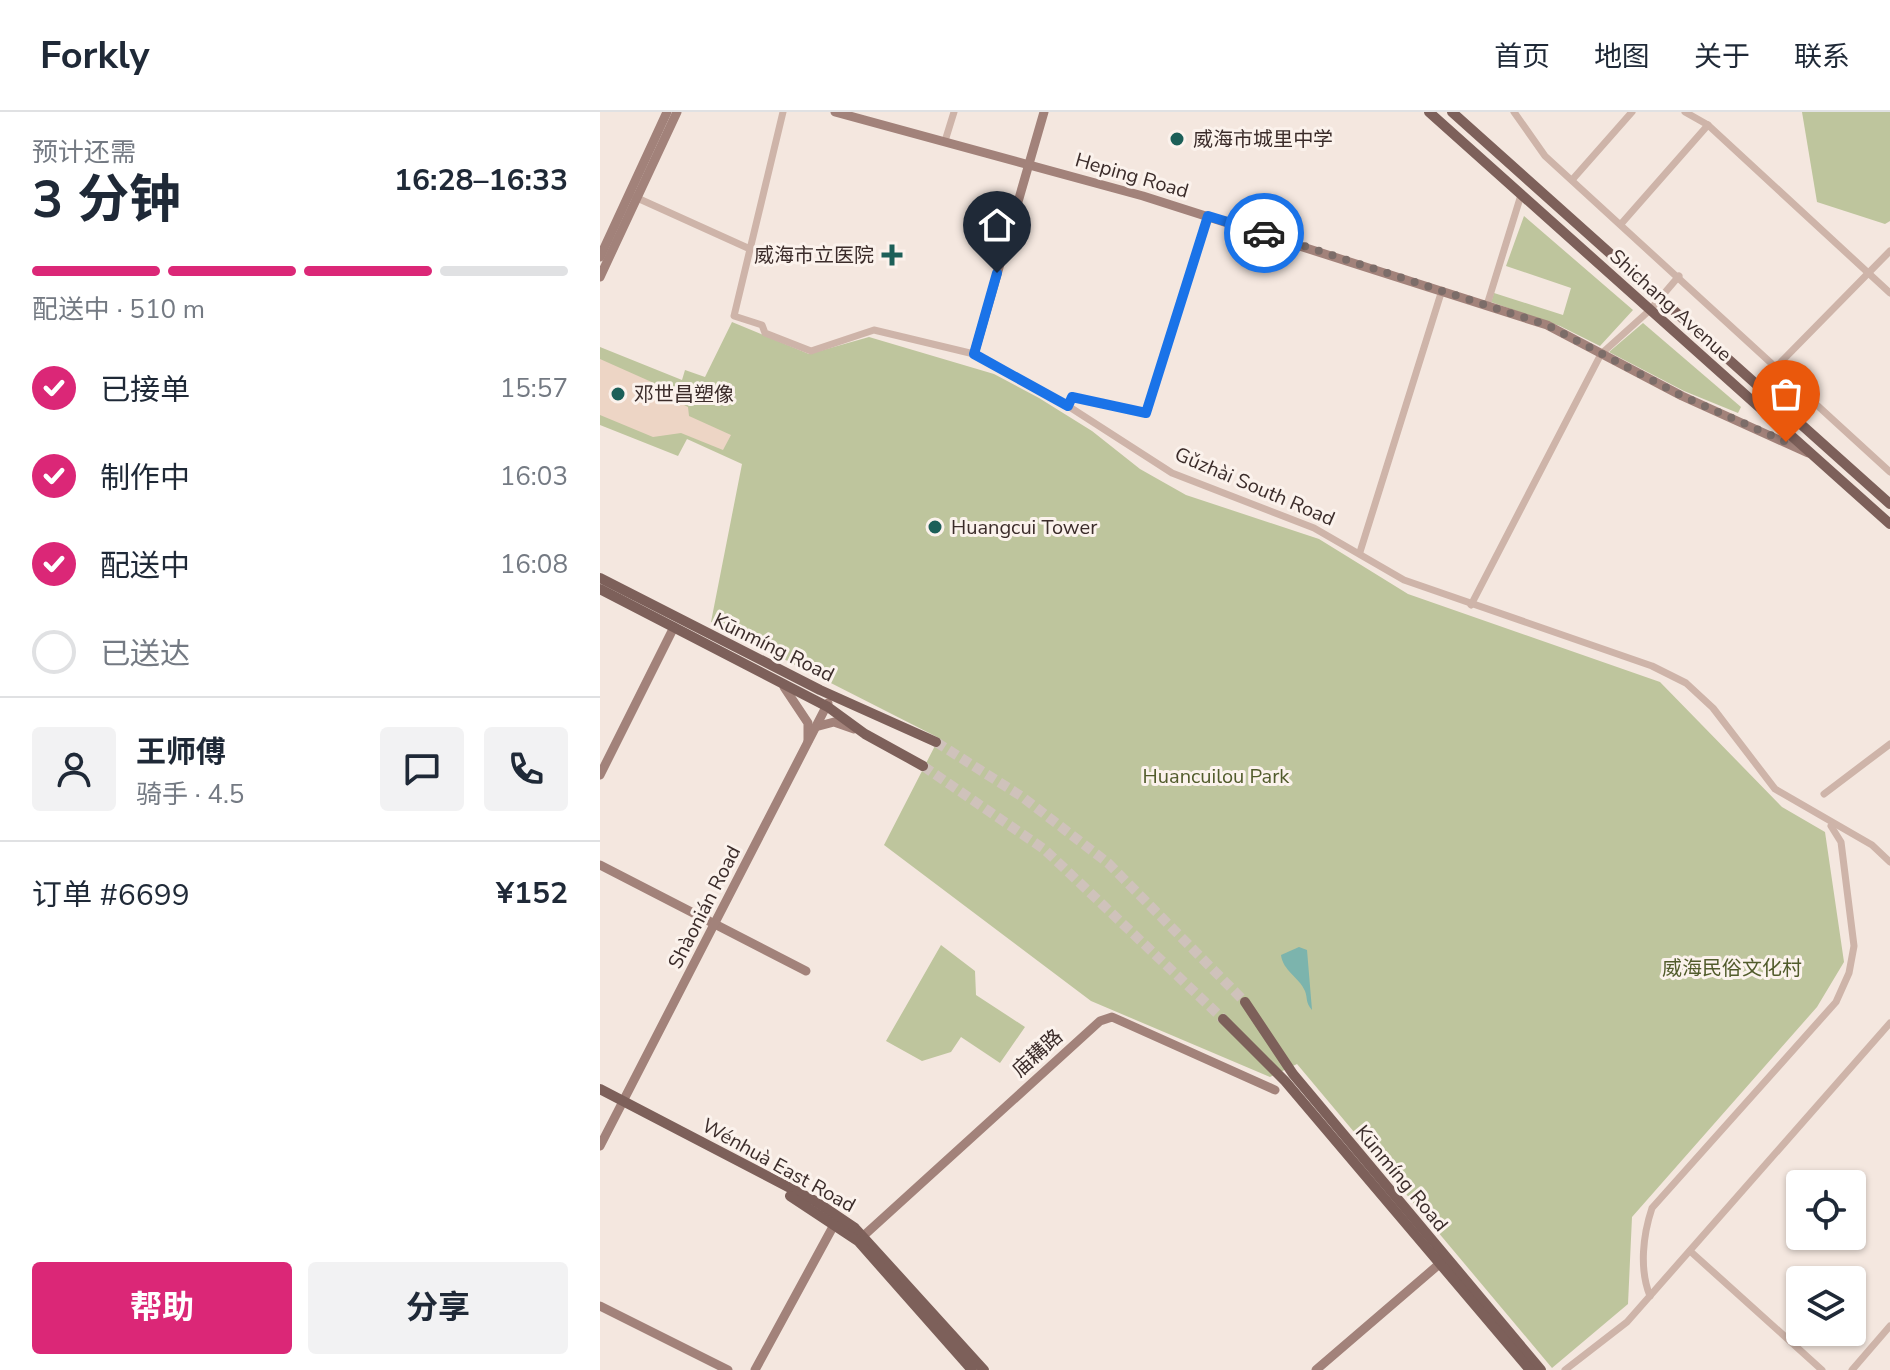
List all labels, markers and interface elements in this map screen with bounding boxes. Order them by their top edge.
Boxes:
text: Forkly [40,30,149,81]
text: 首页 [1494,38,1550,76]
text: 地图 [1594,38,1650,76]
text: 关于 [1694,38,1750,76]
text: 联系 [1794,38,1850,76]
place label: 威海市城里中学 [1193,126,1333,153]
marker: 威海市城里中学 [1168,130,1186,148]
text: 预计还需 [32,135,136,170]
street label: Heping Road [1072,146,1192,205]
text: 16:28–16:33 [394,160,568,201]
text: 3 分钟 [32,164,181,235]
pin [963,191,1031,273]
courier [1224,193,1304,273]
icon: home [975,203,1019,247]
icon: car [1242,211,1286,255]
place label: 威海市立医院 [754,242,874,269]
street label: Shichang Avenue [1604,243,1738,368]
marker: 威海市立医院 [881,244,903,266]
text: 配送中 · 510 m [32,292,205,327]
pin [1752,360,1820,442]
icon: check [32,366,76,410]
text: 已接单 [100,370,190,411]
text: 15:57 [500,371,568,406]
icon: bag [1764,372,1808,416]
place label: 邓世昌塑像 [634,381,734,408]
marker: 邓世昌塑像 [609,385,627,403]
street label: Gǔzhài South Road [1171,441,1339,532]
icon: check [32,454,76,498]
text: 制作中 [100,458,190,499]
text: 16:03 [500,459,568,494]
place label: Huangcui Tower [951,514,1097,541]
marker: Huangcui Tower [926,518,944,536]
icon: check [32,542,76,586]
text: 配送中 [100,546,190,587]
text: 16:08 [500,547,568,582]
street label: Kūnmíng Road [709,607,839,688]
text: 已送达 [100,634,190,675]
button: person [32,727,116,811]
button: chat [380,727,464,811]
button: phone [484,727,568,811]
text: 王师傅 [136,732,226,773]
park label: Huancuilou Park [1143,763,1290,790]
text: 骑手 · 4.5 [136,777,244,812]
street label: Shàonián Road [662,841,747,974]
text: ¥152 [496,873,568,914]
text: 订单 #6699 [32,875,190,916]
park label: 威海民俗文化村 [1662,955,1802,982]
street label: 庙耩路 [1006,1023,1069,1083]
street label: Wénhuà East Road [697,1112,860,1219]
street label: Kūnmíng Road [1349,1119,1454,1237]
map controls [1786,1170,1866,1346]
button: locate [1786,1170,1866,1250]
button: 帮助 [32,1262,292,1354]
button: 分享 [308,1262,568,1354]
button: layers [1786,1266,1866,1346]

